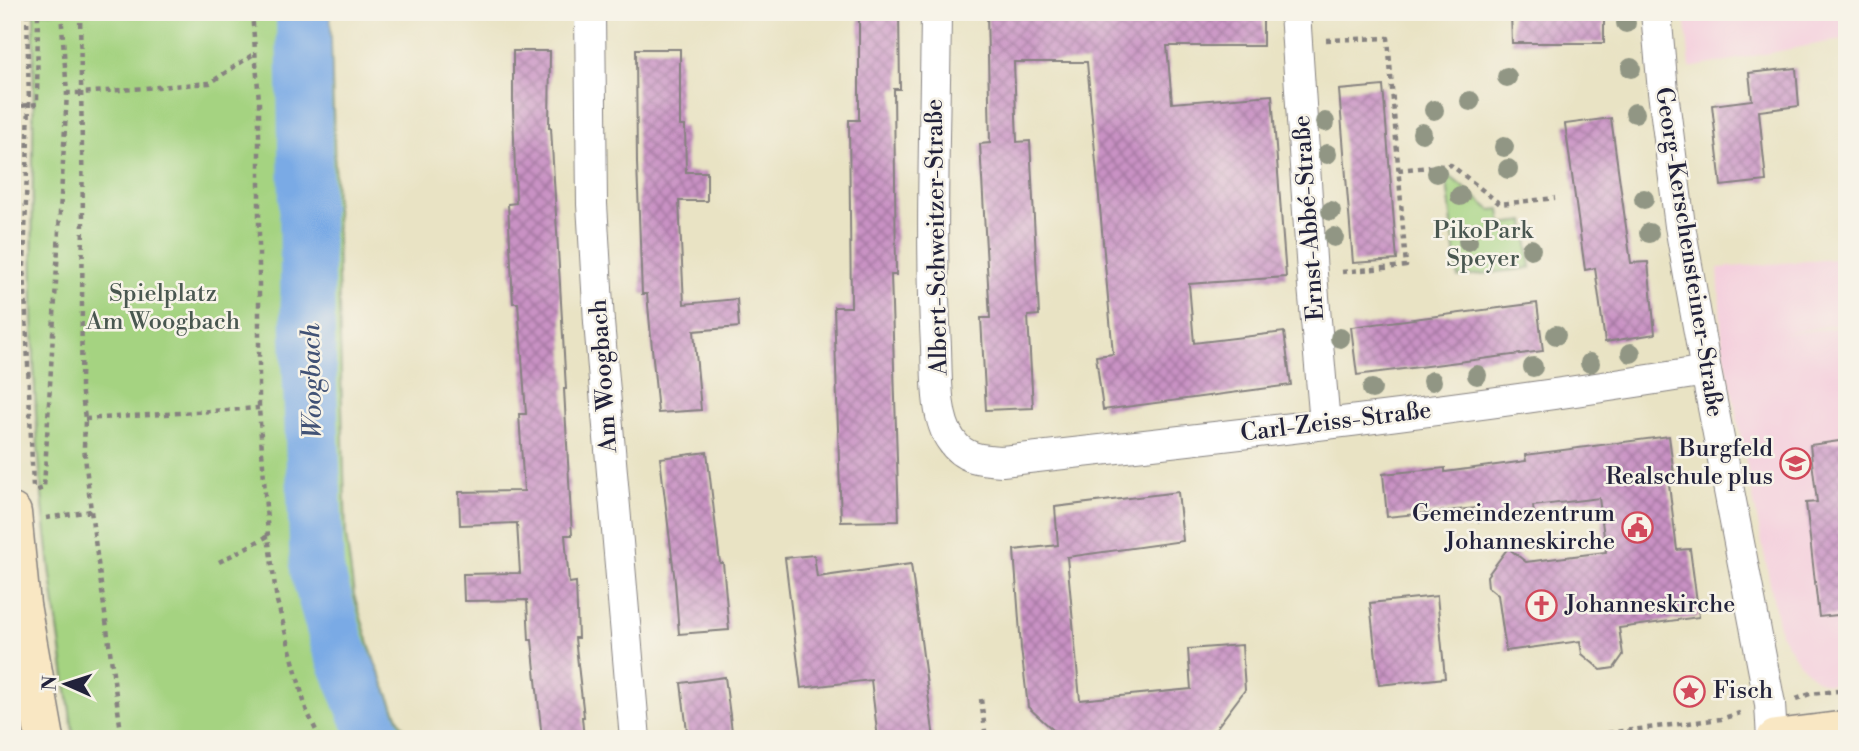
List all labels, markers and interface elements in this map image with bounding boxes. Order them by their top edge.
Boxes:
street label: Georg-Kerschensteiner-Straße [1648,85,1730,419]
street label: Albert-Schweitzer-Straße [920,99,954,376]
street label: Ernst-Abbé-Straße [1287,114,1331,322]
park label: PikoPark Speyer [1433,216,1534,274]
park label: Spielplatz Am Woogbach [85,279,240,337]
street label: Am Woogbach [584,298,624,455]
water label: Woogbach [295,323,329,439]
street label: Carl-Zeiss-Straße [1239,395,1433,449]
place label: Burgfeld Realschule plus [1605,434,1773,492]
school or university icon: Burgfeld Realschule plus [1779,446,1813,480]
place label: Gemeindezentrum Johanneskirche [1412,499,1615,557]
public building icon: Gemeindezentrum Johanneskirche [1621,511,1655,545]
church icon: Johanneskirche [1525,588,1559,622]
place label: Johanneskirche [1564,590,1735,620]
north arrow [32,650,102,720]
place icon: Fisch [1673,674,1707,708]
text: N [38,675,62,691]
place label: Fisch [1713,676,1773,706]

